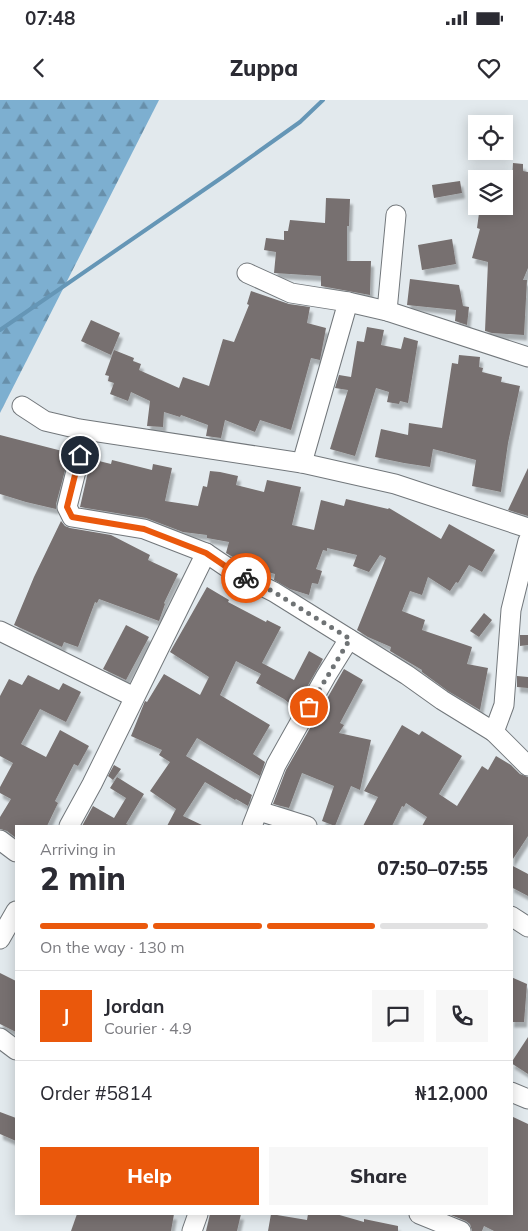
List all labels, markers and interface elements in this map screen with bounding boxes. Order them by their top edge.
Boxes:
text: 07:48 [25,6,75,30]
icon: back [25,54,53,82]
text: Zuppa [230,54,298,82]
icon: heart [475,54,503,82]
map controls [468,115,513,215]
button: locate [468,115,513,160]
button: layers [468,170,513,215]
pin [59,434,101,476]
icon: home [66,441,94,469]
courier [221,553,271,603]
icon: bike [232,564,260,592]
pin [288,686,330,728]
icon: bag [295,693,323,721]
text: Arriving in [40,839,116,859]
text: 07:50–07:55 [377,856,488,880]
text: 2 min [40,858,126,898]
text: On the way · 130 m [40,937,185,957]
button: chat [372,990,424,1042]
button: phone [436,990,488,1042]
text: Jordan [104,994,164,1018]
text: J [63,1004,69,1028]
text: Courier · 4.9 [104,1018,192,1038]
text: Order #5814 [40,1081,152,1105]
text: ₦12,000 [415,1081,488,1105]
button: Help [40,1147,259,1205]
button: Share [269,1147,488,1205]

